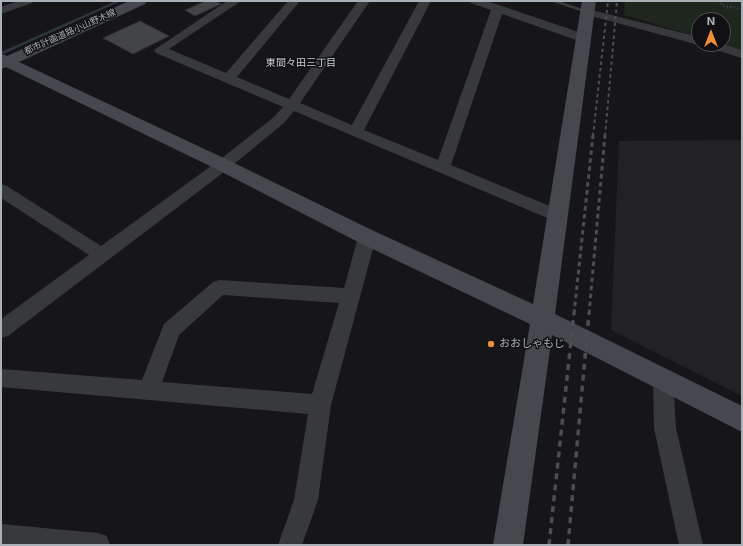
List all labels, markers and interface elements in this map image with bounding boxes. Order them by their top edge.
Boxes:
street label: 都市計画道路小山野木線 [23,7,117,57]
north arrow [691,12,731,52]
text: N [707,14,715,28]
district label: 東間々田三丁目 [266,57,336,69]
place label: おおしゃもじ [499,337,565,351]
marker: おおしゃもじ [486,339,496,349]

